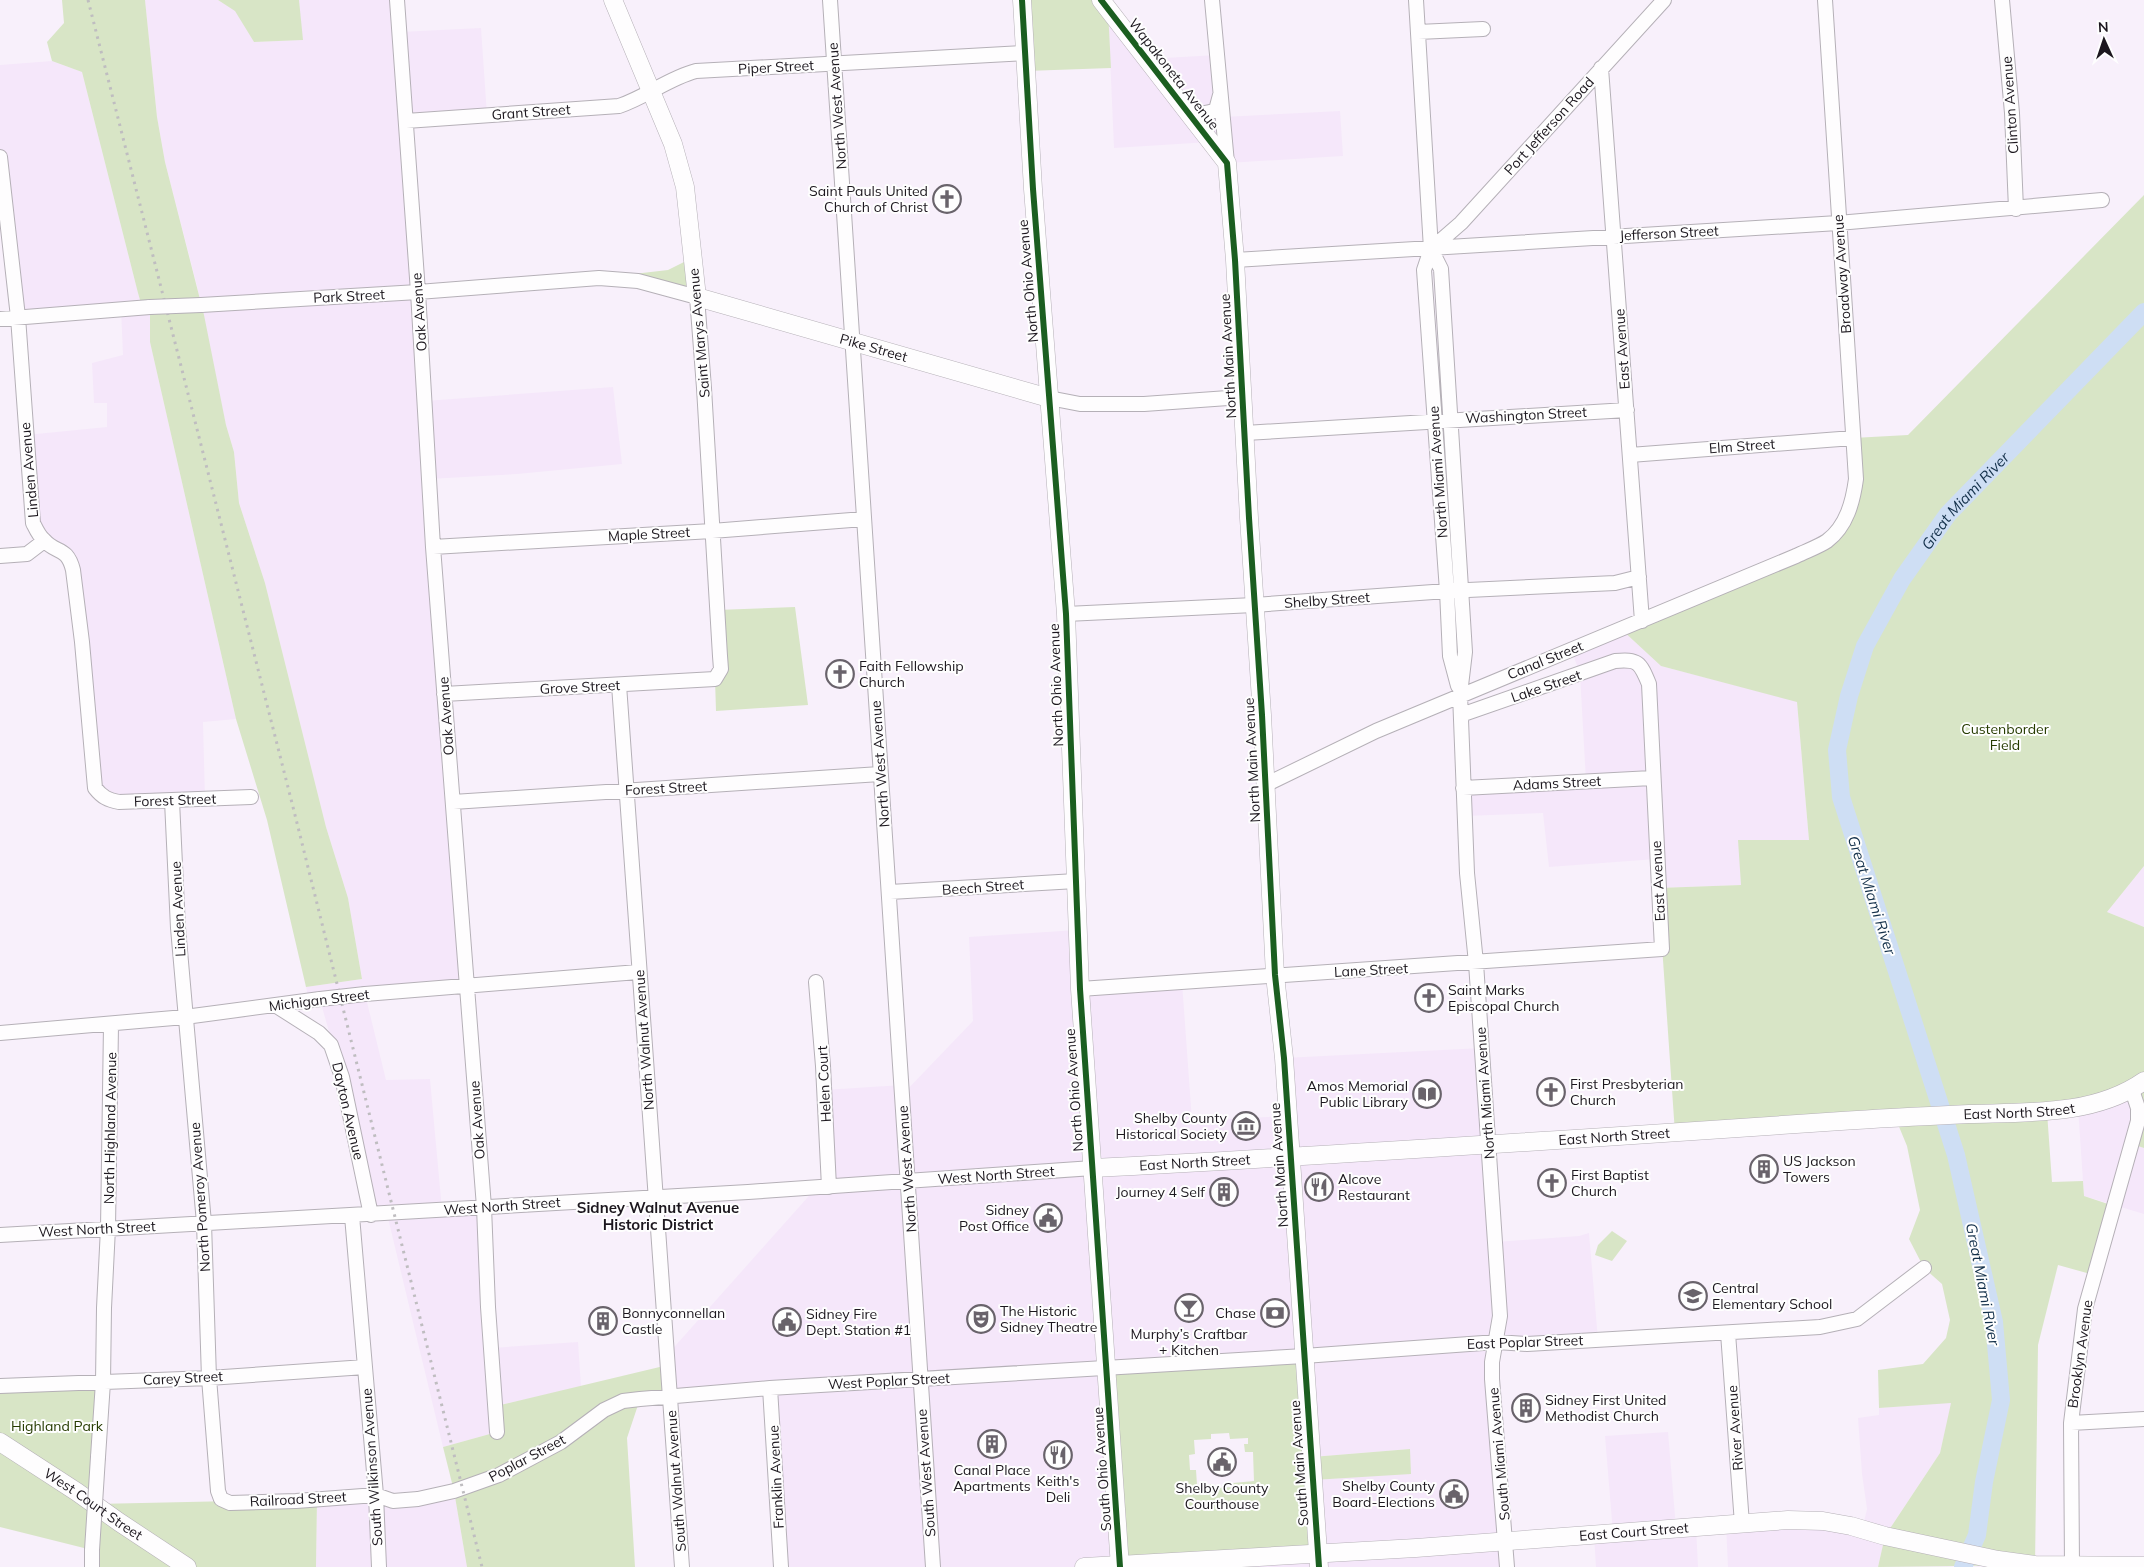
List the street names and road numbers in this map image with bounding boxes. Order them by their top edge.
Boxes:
street label: Wapakoneta Avenue [1125,15,1223,133]
street label: North West Avenue [824,42,850,170]
street label: Piper Street [738,56,814,78]
street label: Clinton Avenue [1998,56,2022,154]
street label: Port Jefferson Road [1500,73,1598,179]
street label: Grant Street [491,100,571,124]
street label: Broadway Avenue [1829,214,1855,334]
street label: North Ohio Avenue [1014,219,1042,343]
street label: Jefferson Street [1619,221,1719,245]
street label: Saint Marys Avenue [684,268,714,398]
street label: Oak Avenue [407,272,431,352]
street label: Park Street [313,285,385,307]
street label: North Main Avenue [1216,293,1240,419]
street label: East Avenue [1610,308,1634,390]
street label: Pike Street [838,329,910,366]
street label: Washington Street [1465,403,1587,427]
street label: North Miami Avenue [1424,405,1452,539]
street label: Linden Avenue [16,421,42,519]
street label: Elm Street [1708,435,1776,457]
street label: Maple Street [608,523,691,545]
street label: Shelby Street [1283,588,1371,612]
street label: North Ohio Avenue [1045,623,1067,747]
street label: Canal Street [1505,637,1586,683]
street label: Lake Street [1509,666,1584,706]
street label: Oak Avenue [434,676,458,756]
street label: Grove Street [539,676,621,698]
street label: North Main Avenue [1240,697,1264,823]
street label: North West Avenue [867,700,893,828]
street label: Adams Street [1512,772,1602,794]
street label: Forest Street [624,777,708,799]
street label: Forest Street [134,790,217,810]
street label: East Avenue [1647,840,1669,922]
street label: Linden Avenue [167,861,189,957]
street label: Beech Street [941,875,1025,899]
street label: Lane Street [1333,959,1409,981]
street label: North Walnut Avenue [630,969,658,1111]
street label: Michigan Street [268,985,370,1015]
street label: North Miami Avenue [1471,1026,1499,1160]
street label: North Ohio Avenue [1061,1028,1087,1152]
street label: Helen Court [813,1045,835,1123]
street label: North Highland Avenue [100,1052,120,1204]
street label: Dayton Avenue [328,1060,368,1162]
street label: Oak Avenue [465,1080,489,1160]
street label: East North Street [1963,1099,2076,1123]
street label: North Main Avenue [1266,1102,1292,1228]
street label: North West Avenue [894,1105,920,1233]
street label: North Pomeroy Avenue [186,1122,214,1272]
street label: East North Street [1558,1124,1670,1149]
street label: East North Street [1139,1150,1251,1175]
street label: West North Street [937,1162,1055,1188]
street label: West North Street [443,1193,561,1219]
street label: West North Street [38,1217,156,1241]
street label: Brooklyn Avenue [2063,1299,2097,1409]
street label: East Poplar Street [1467,1331,1584,1353]
street label: Carey Street [143,1367,224,1389]
street label: West Poplar Street [828,1369,951,1393]
street label: River Avenue [1723,1385,1747,1471]
street label: South Miami Avenue [1484,1387,1514,1521]
street label: South Wilkinson Avenue [358,1388,386,1546]
street label: South Main Avenue [1286,1400,1312,1526]
street label: South Ohio Avenue [1089,1406,1115,1532]
street label: South West Avenue [913,1408,939,1538]
street label: South Walnut Avenue [662,1410,690,1552]
street label: Franklin Avenue [764,1425,788,1529]
street label: Poplar Street [486,1430,569,1486]
street label: West Court Street [40,1464,146,1544]
street label: Railroad Street [249,1487,347,1511]
street label: East Court Street [1578,1518,1689,1545]

